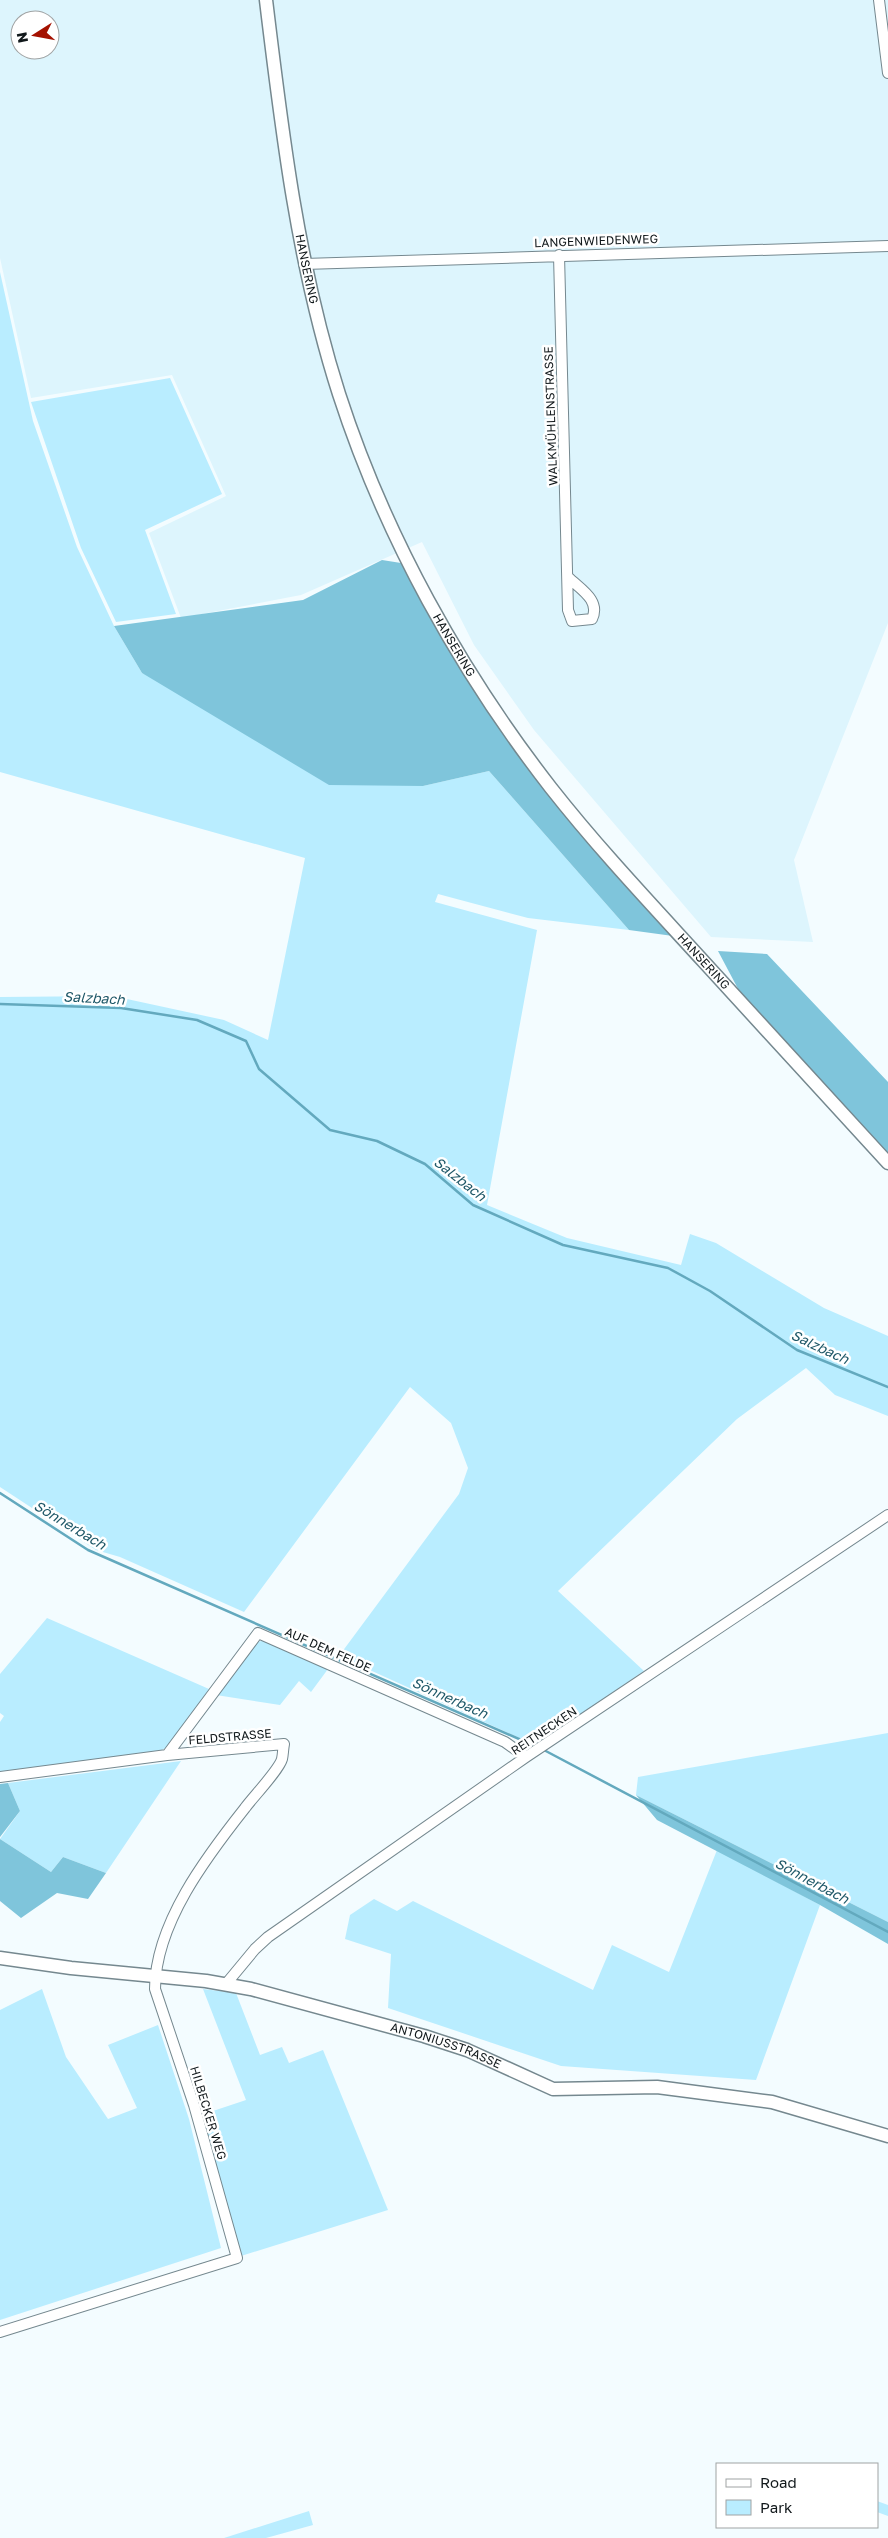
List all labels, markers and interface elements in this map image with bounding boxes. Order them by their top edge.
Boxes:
north arrow [10,10,60,60]
text: N [12,31,31,44]
street label: LANGENWIEDENWEG [534,231,658,250]
street label: HANSERING [293,233,322,305]
street label: WALKMÜHLENSTRASSE [541,346,560,486]
street label: HANSERING [430,611,479,679]
street label: HANSERING [674,930,733,992]
water label: Salzbach [63,987,127,1008]
water label: Salzbach [431,1153,491,1205]
water label: Salzbach [789,1326,853,1368]
water label: Sönnerbach [31,1496,111,1553]
street label: AUF DEM FELDE [283,1624,374,1675]
water label: Sönnerbach [410,1673,492,1722]
street label: REITNECKEN [508,1703,579,1758]
street label: FELDSTRASSE [188,1725,272,1748]
water label: Sönnerbach [773,1854,853,1908]
street label: ANTONIUSSTRASSE [389,2019,504,2072]
street label: HILBECKER WEG [187,2064,230,2162]
legend [716,2463,878,2528]
text: Road [760,2473,797,2491]
text: Park [760,2498,793,2516]

